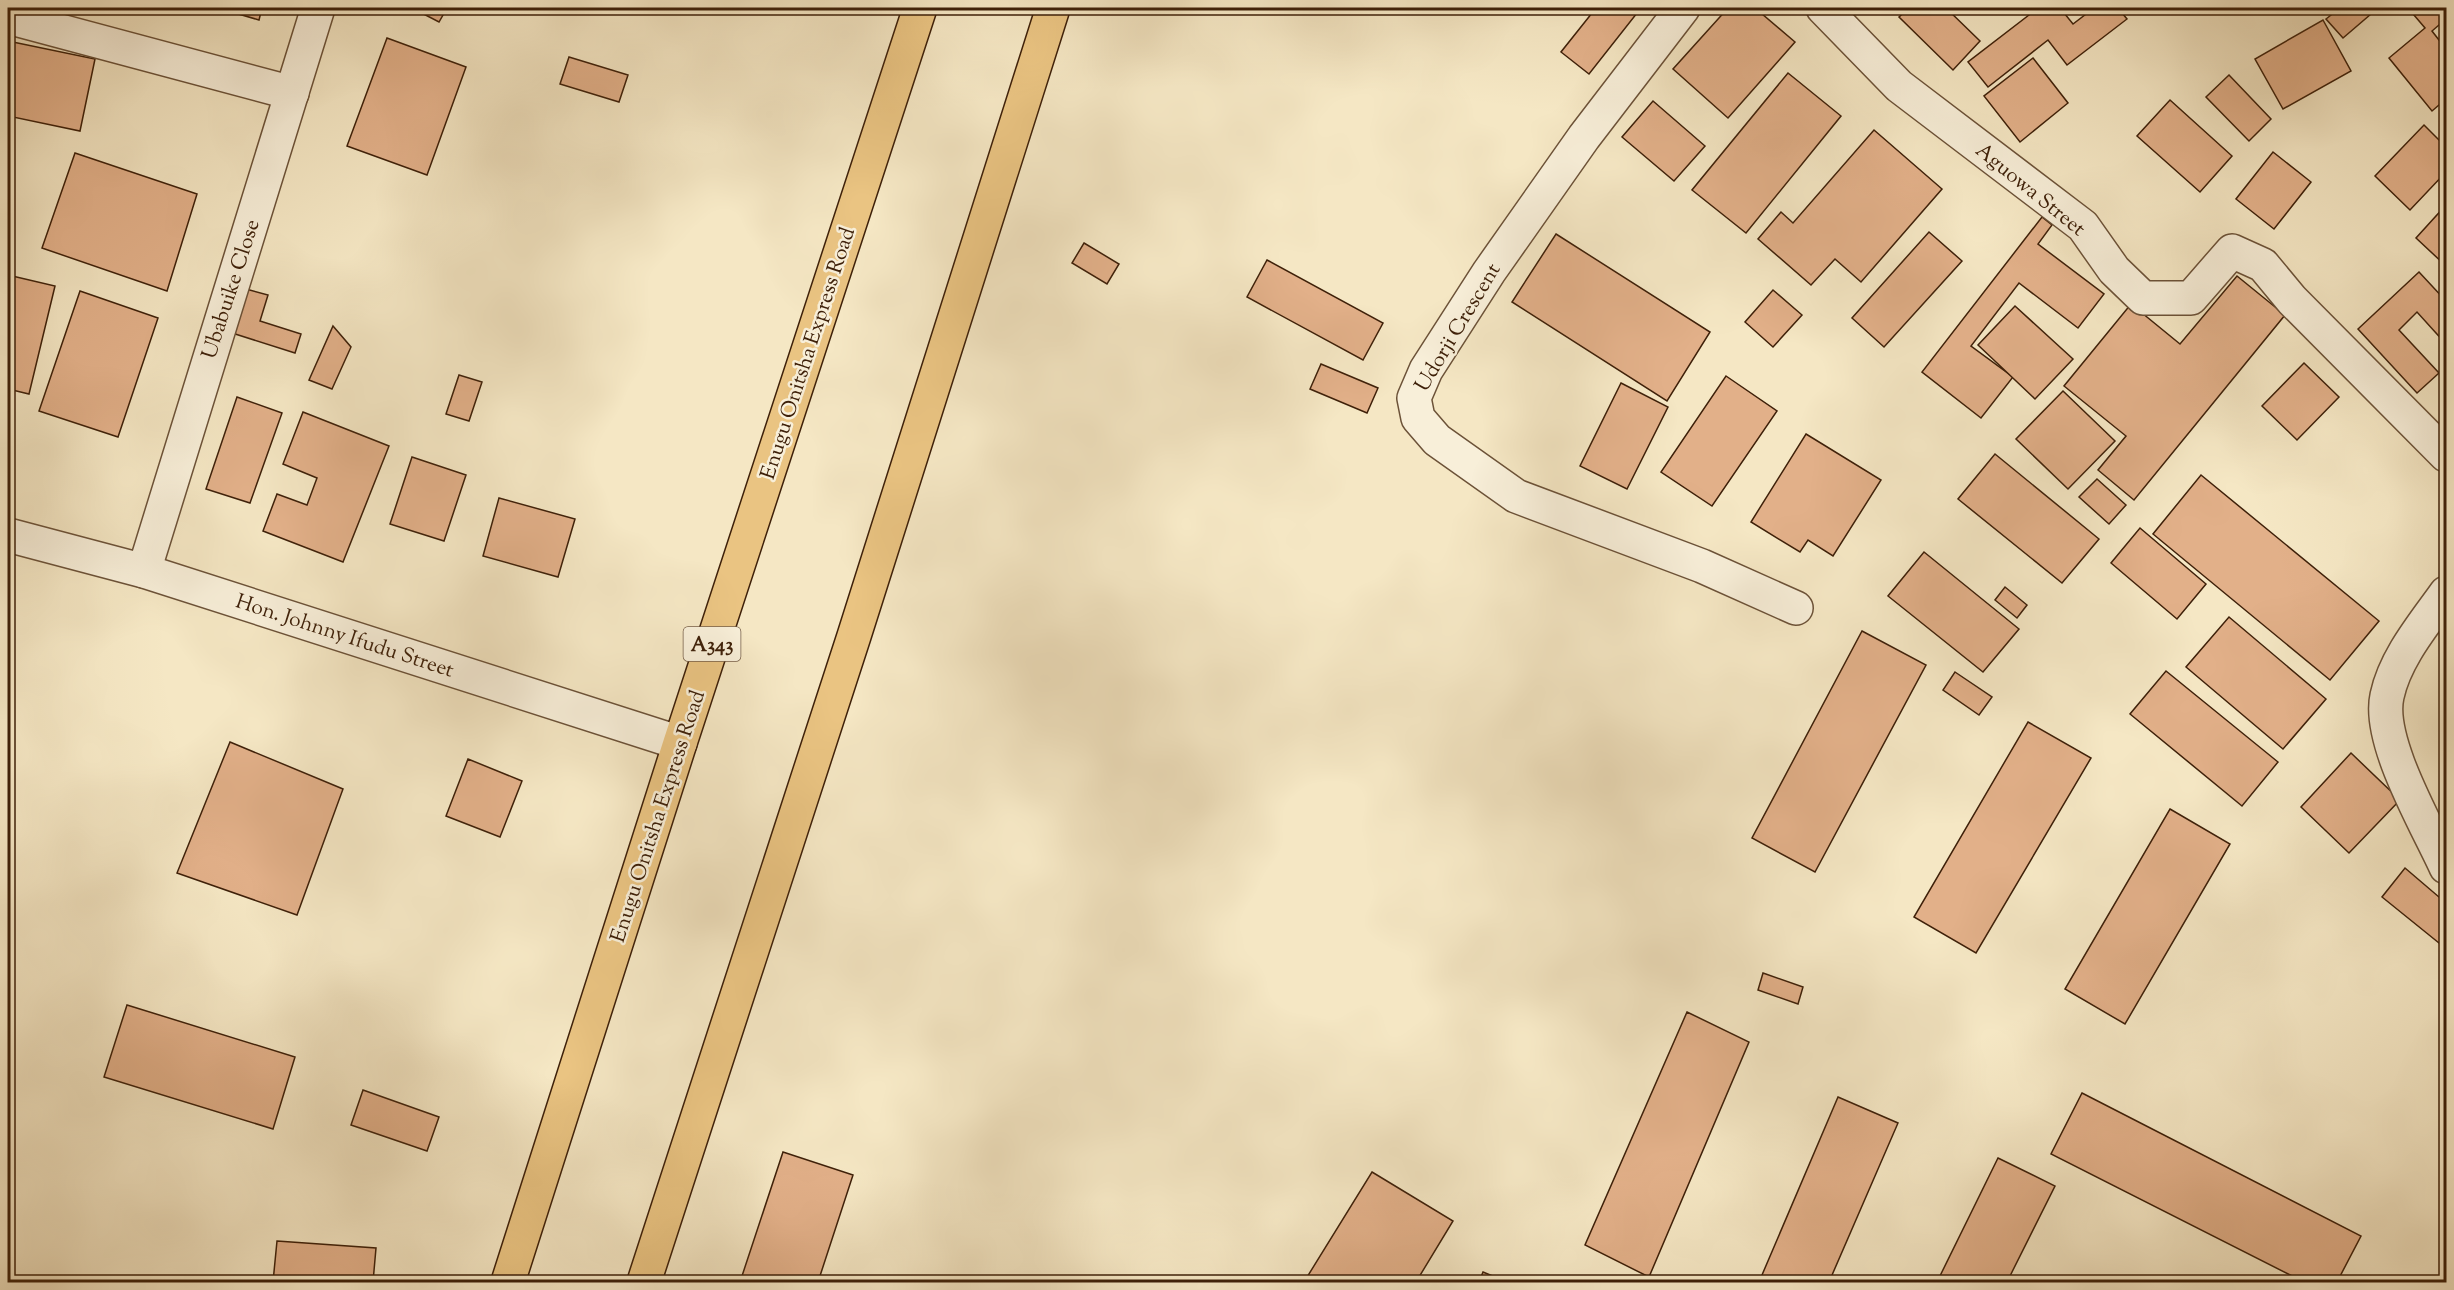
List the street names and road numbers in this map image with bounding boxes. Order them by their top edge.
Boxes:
street label: Aguowa Street [1968,137,2091,244]
street label: Ubabuike Close [195,216,269,363]
street label: Enugu Onitsha Express Road [754,224,864,484]
street label: Udorji Crescent [1408,258,1509,398]
street label: Hon. Johnny Ifudu Street [231,587,457,686]
road number: A343 [684,627,740,661]
street label: Enugu Onitsha Express Road [604,687,714,947]

